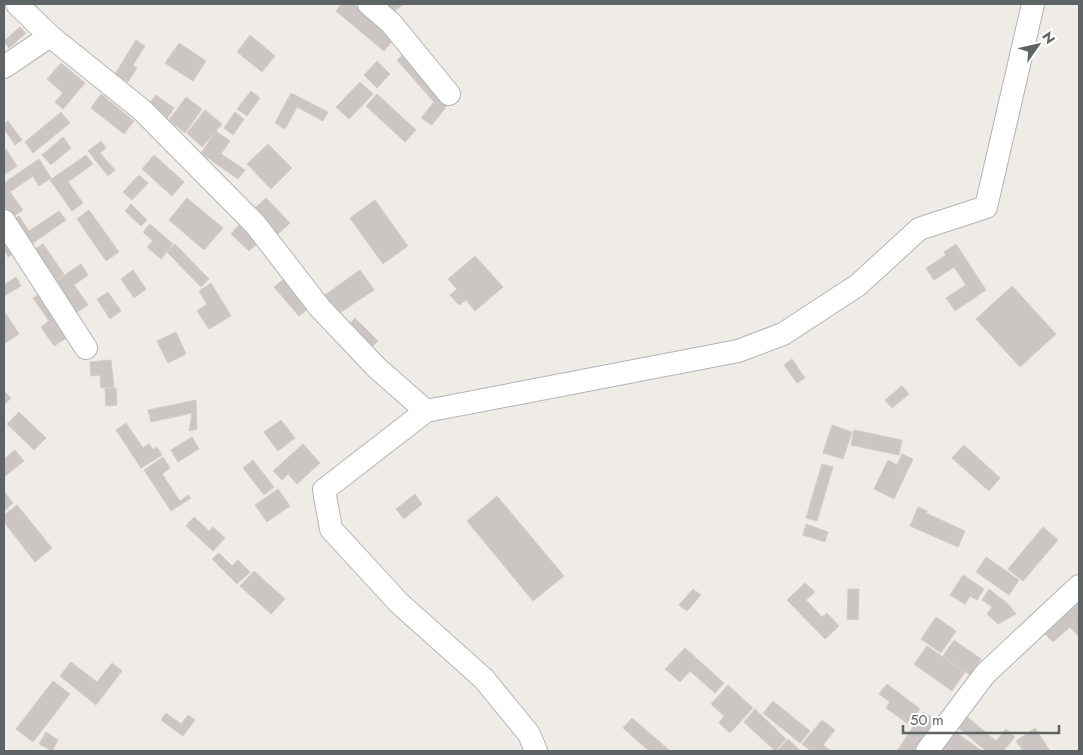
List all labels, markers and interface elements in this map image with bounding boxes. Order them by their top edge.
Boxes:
north arrow [1013,20,1063,70]
text: N [1037,28,1060,48]
scale bar [903,702,1059,734]
text: 50 m [910,709,944,731]

